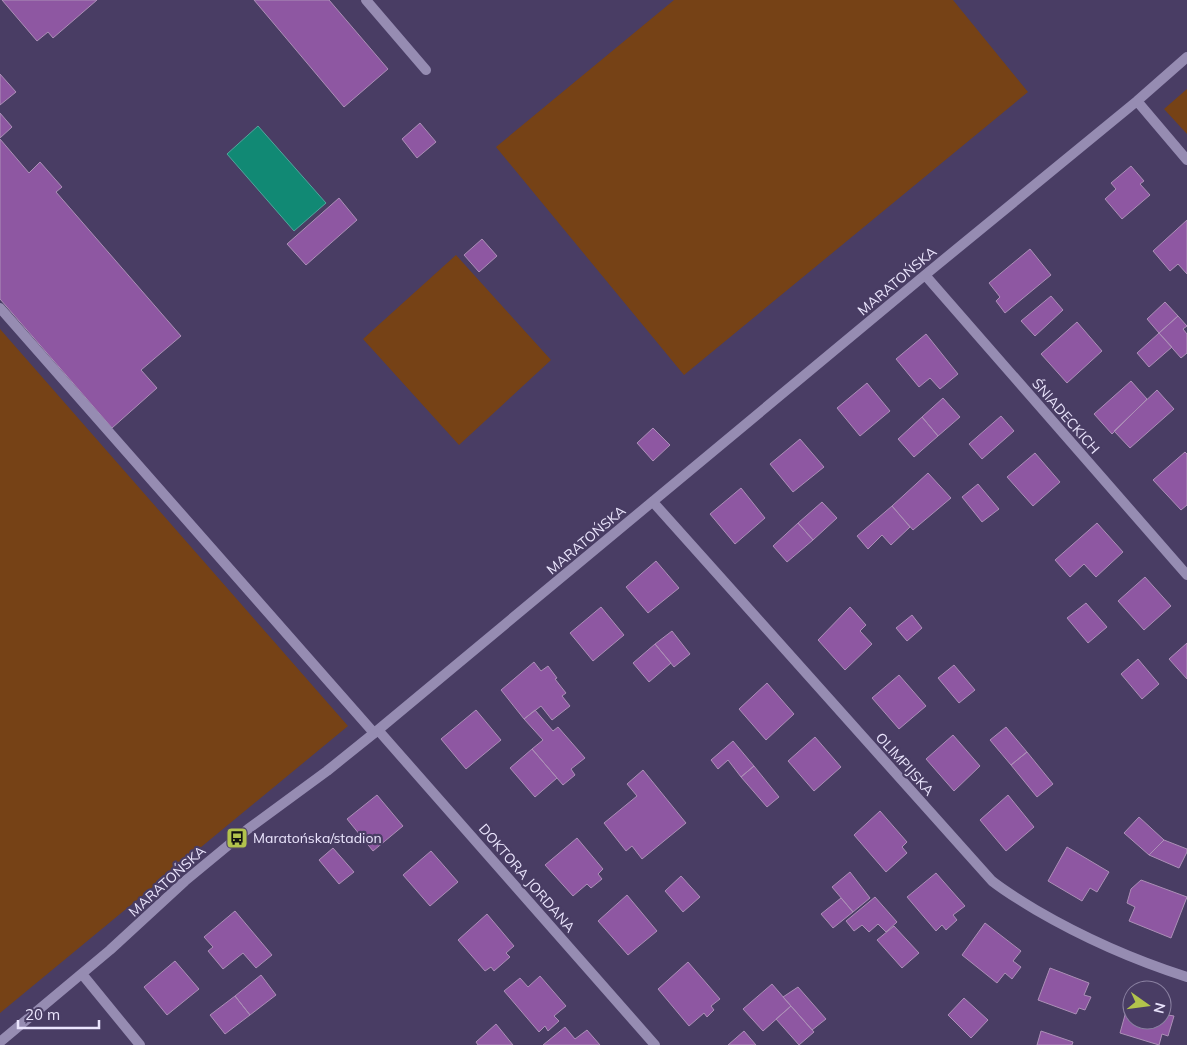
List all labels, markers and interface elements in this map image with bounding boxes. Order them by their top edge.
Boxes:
street label: MARATOŃSKA [854,242,941,319]
street label: ŚNIADECKICH [1028,375,1104,457]
street label: MARATOŃSKA [543,501,630,578]
street label: OLIMPIJSKA [872,729,939,800]
street label: DOKTORA JORDANA [475,820,580,937]
bus stop icon: Maratońska/stadion [225,826,249,850]
place label: Maratońska/stadion [253,829,382,847]
street label: MARATOŃSKA [125,841,210,920]
north arrow [1122,980,1172,1030]
scale bar [18,998,99,1030]
text: N [1150,1001,1170,1015]
text: 20 m [25,1005,60,1024]

